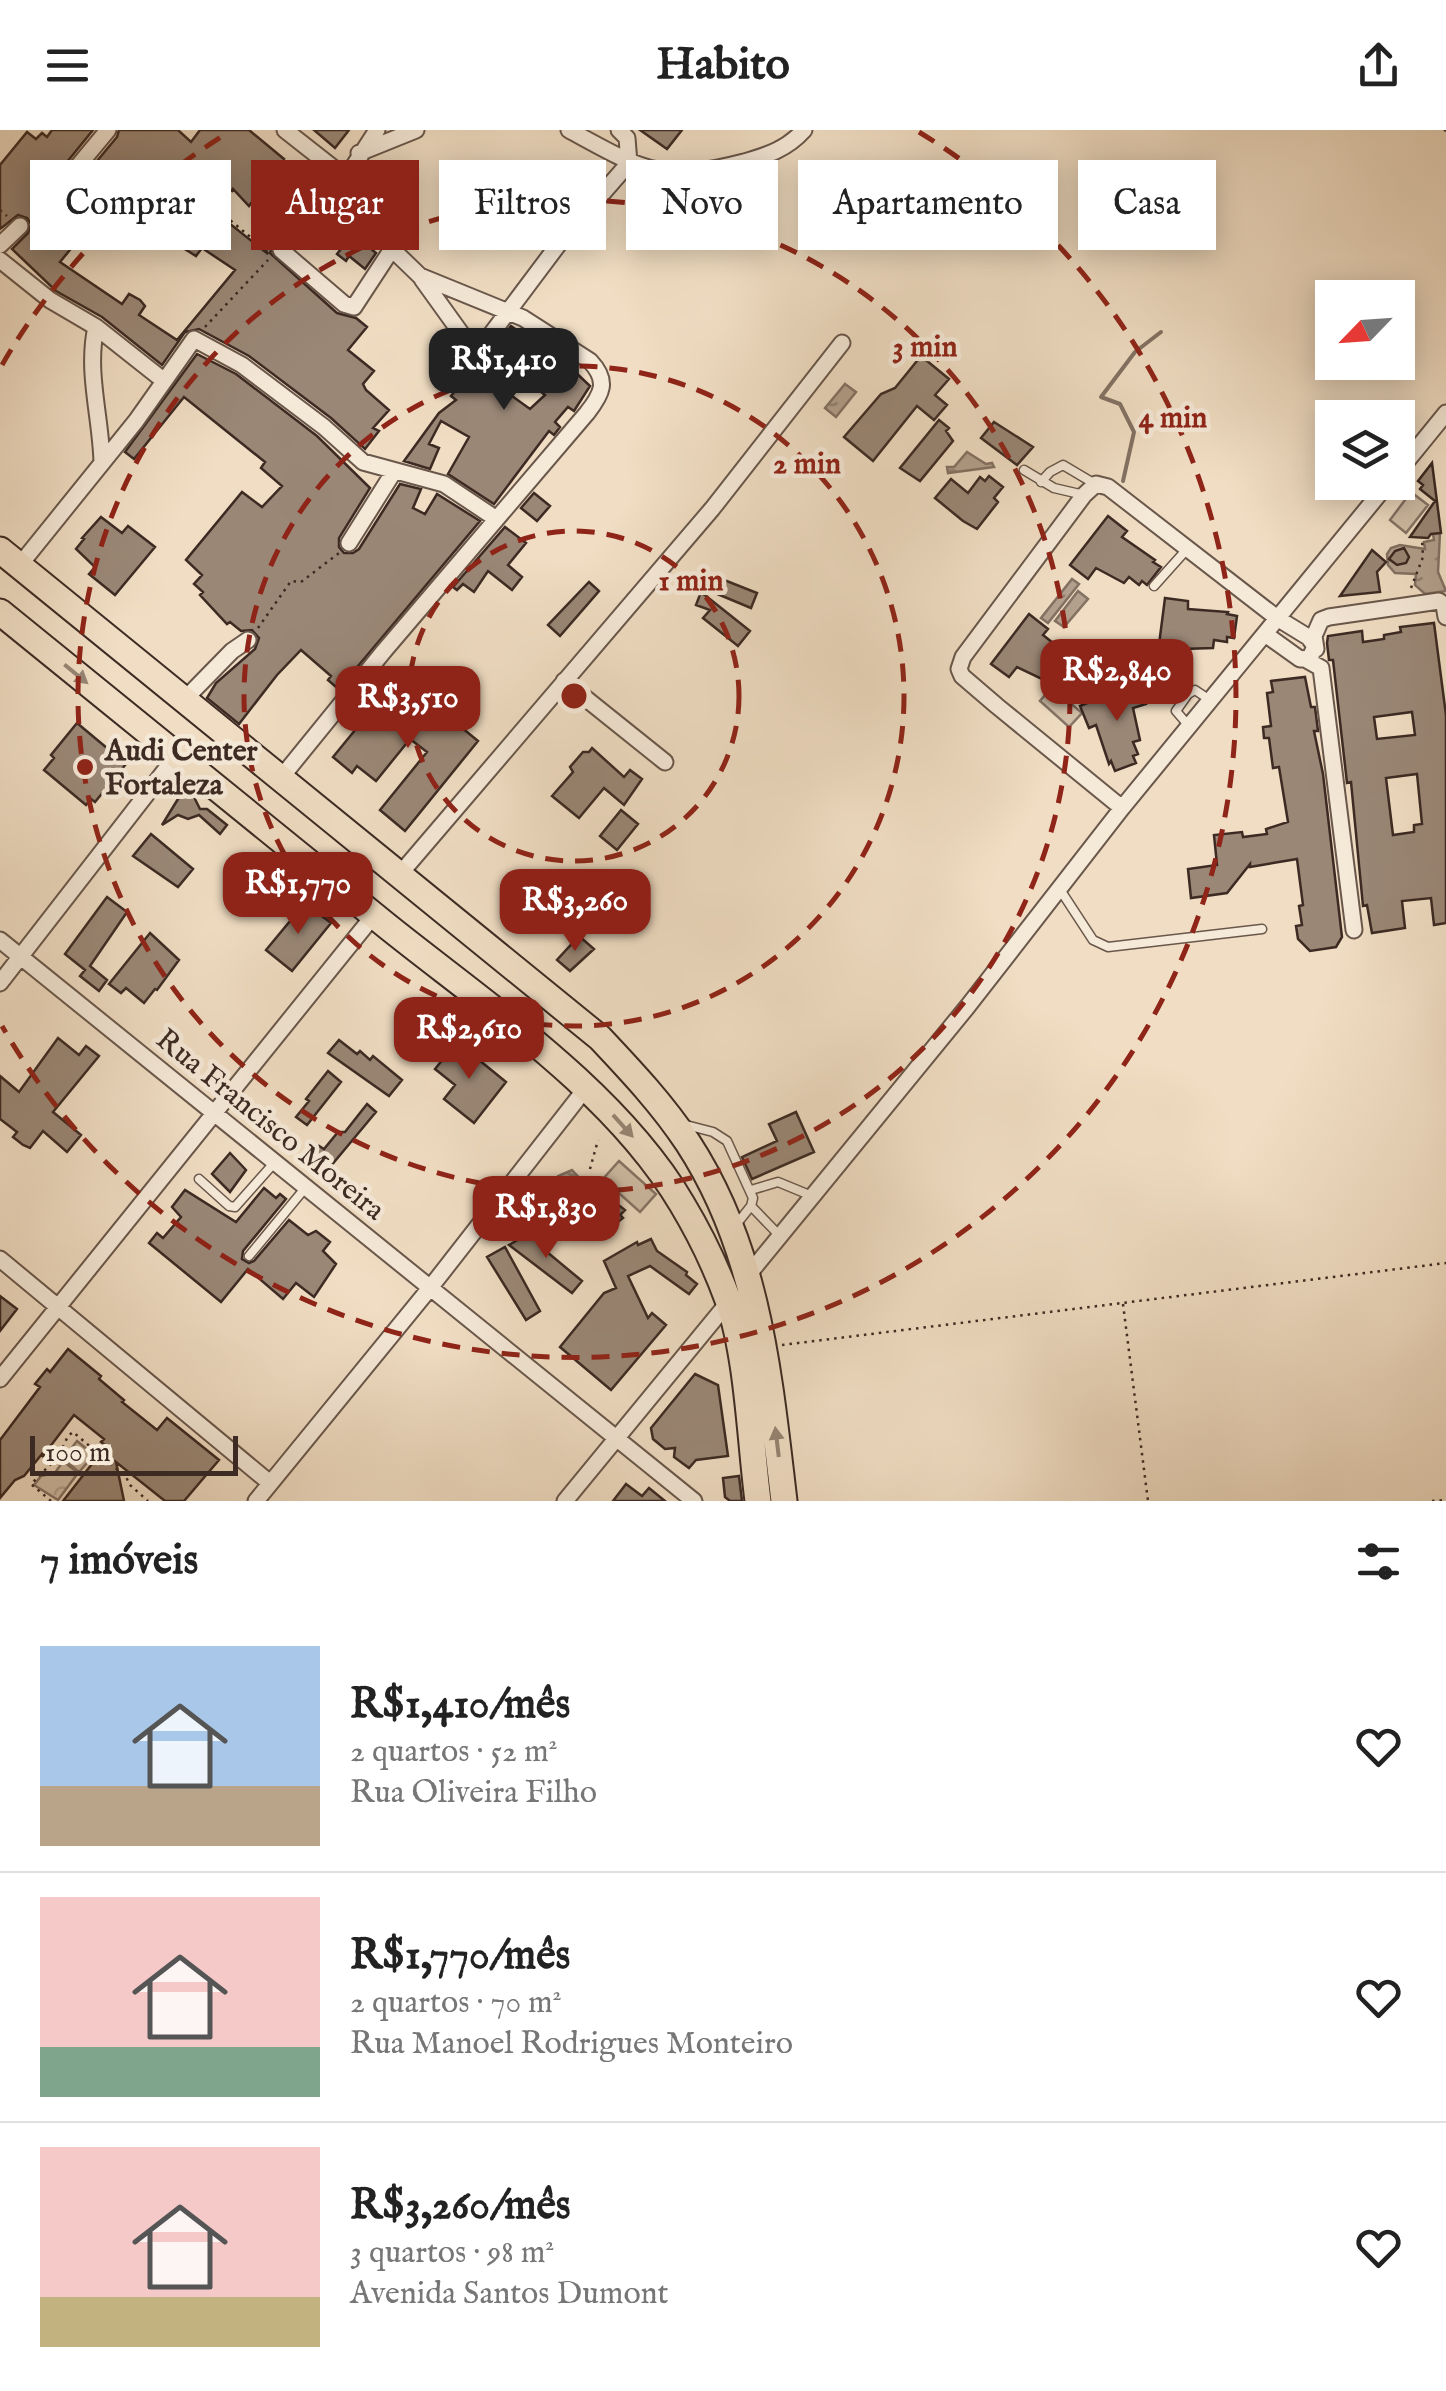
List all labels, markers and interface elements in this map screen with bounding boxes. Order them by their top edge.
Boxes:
text: Habito [656,37,790,94]
icon: menu [40,38,95,93]
icon: share [1351,38,1406,93]
chip: Comprar [30,160,231,250]
chip: Alugar [251,160,419,250]
chip: Filtros [439,160,606,250]
chip: Novo [626,160,778,250]
chip: Apartamento [798,160,1058,250]
chip: Casa [1078,160,1216,250]
north arrow [1315,280,1415,380]
map controls [1315,280,1415,500]
pin: R$1,410 [412,328,596,413]
text: 3 min [893,329,957,367]
text: R$1,410 [451,340,557,381]
text: 4 min [1139,400,1207,438]
button: layers [1315,400,1415,500]
text: 2 min [773,446,841,484]
text: 1 min [659,563,723,601]
pin: R$2,840 [1025,639,1209,724]
text: R$2,840 [1062,651,1172,692]
one-way arrow [63,663,88,684]
pin: R$3,510 [316,666,500,751]
text: R$3,510 [357,678,459,719]
centre of rings [556,678,592,714]
place label: Audi Center Fortaleza [104,733,259,805]
marker: Audi Center Fortaleza [74,756,96,778]
pin: R$1,770 [206,852,390,937]
text: R$1,770 [245,864,351,905]
pin: R$3,260 [483,869,667,954]
text: R$3,260 [522,881,628,922]
pin: R$2,610 [377,997,561,1082]
text: R$2,610 [416,1009,522,1050]
street label: Rua Francisco Moreira [147,1021,392,1230]
one-way arrow [611,1114,634,1138]
pin: R$1,830 [454,1176,638,1261]
text: R$1,830 [495,1188,597,1229]
one-way arrow [769,1426,785,1458]
scale bar [30,1431,238,1476]
text: 100 m [45,1436,111,1471]
icon: filters [1351,1534,1406,1589]
text: 7 imóveis [40,1535,198,1588]
text: R$1,410/mês [350,1679,570,1732]
icon: home [120,1686,240,1806]
icon: heart [1351,1719,1406,1774]
text: 2 quartos · 52 m² [350,1732,558,1773]
text: Rua Oliveira Filho [350,1773,597,1814]
text: R$1,770/mês [350,1930,570,1983]
icon: home [120,1937,240,2057]
icon: heart [1351,1970,1406,2025]
text: 2 quartos · 70 m² [350,1983,562,2024]
text: Rua Manoel Rodrigues Monteiro [350,2024,793,2065]
text: R$3,260/mês [350,2180,571,2233]
icon: home [120,2187,240,2307]
icon: heart [1351,2220,1406,2275]
text: 3 quartos · 98 m² [350,2233,555,2274]
text: Avenida Santos Dumont [350,2274,669,2315]

